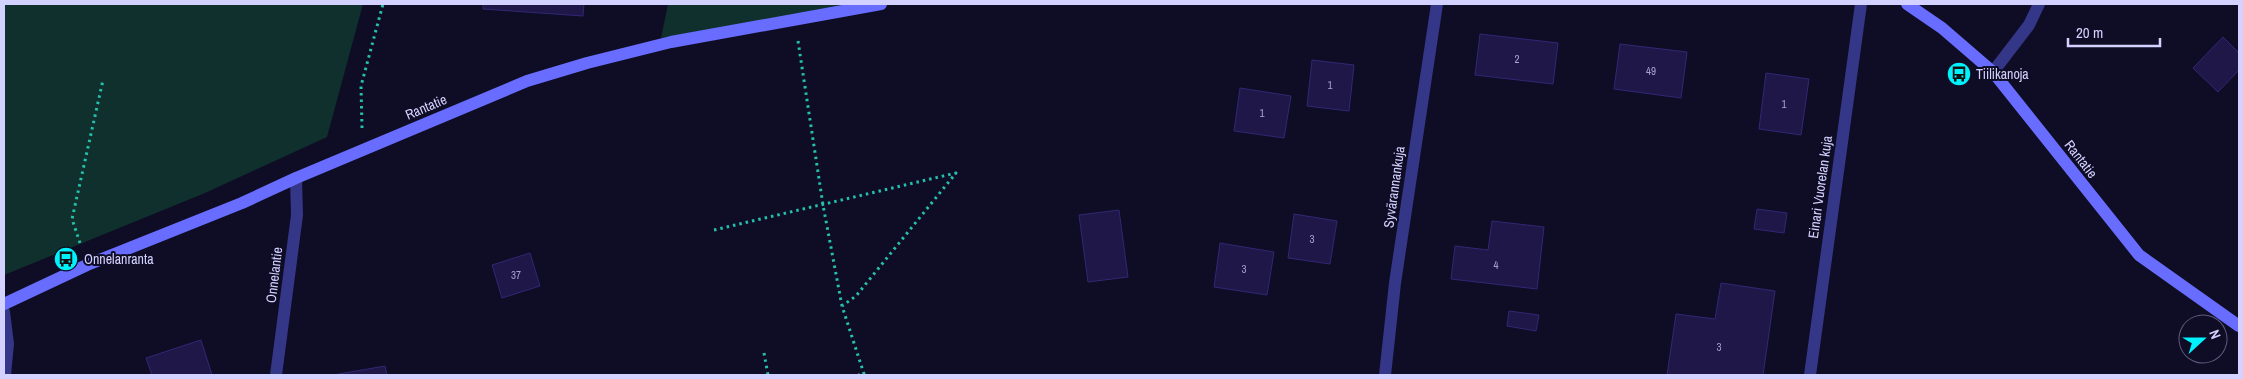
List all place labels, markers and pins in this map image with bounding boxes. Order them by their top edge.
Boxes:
bus stop icon: Tiilikanoja [1946,61,1972,87]
place label: Tiilikanoja [1976,65,2029,83]
bus stop icon: Onnelanranta [53,246,79,272]
place label: Onnelanranta [84,250,154,268]

